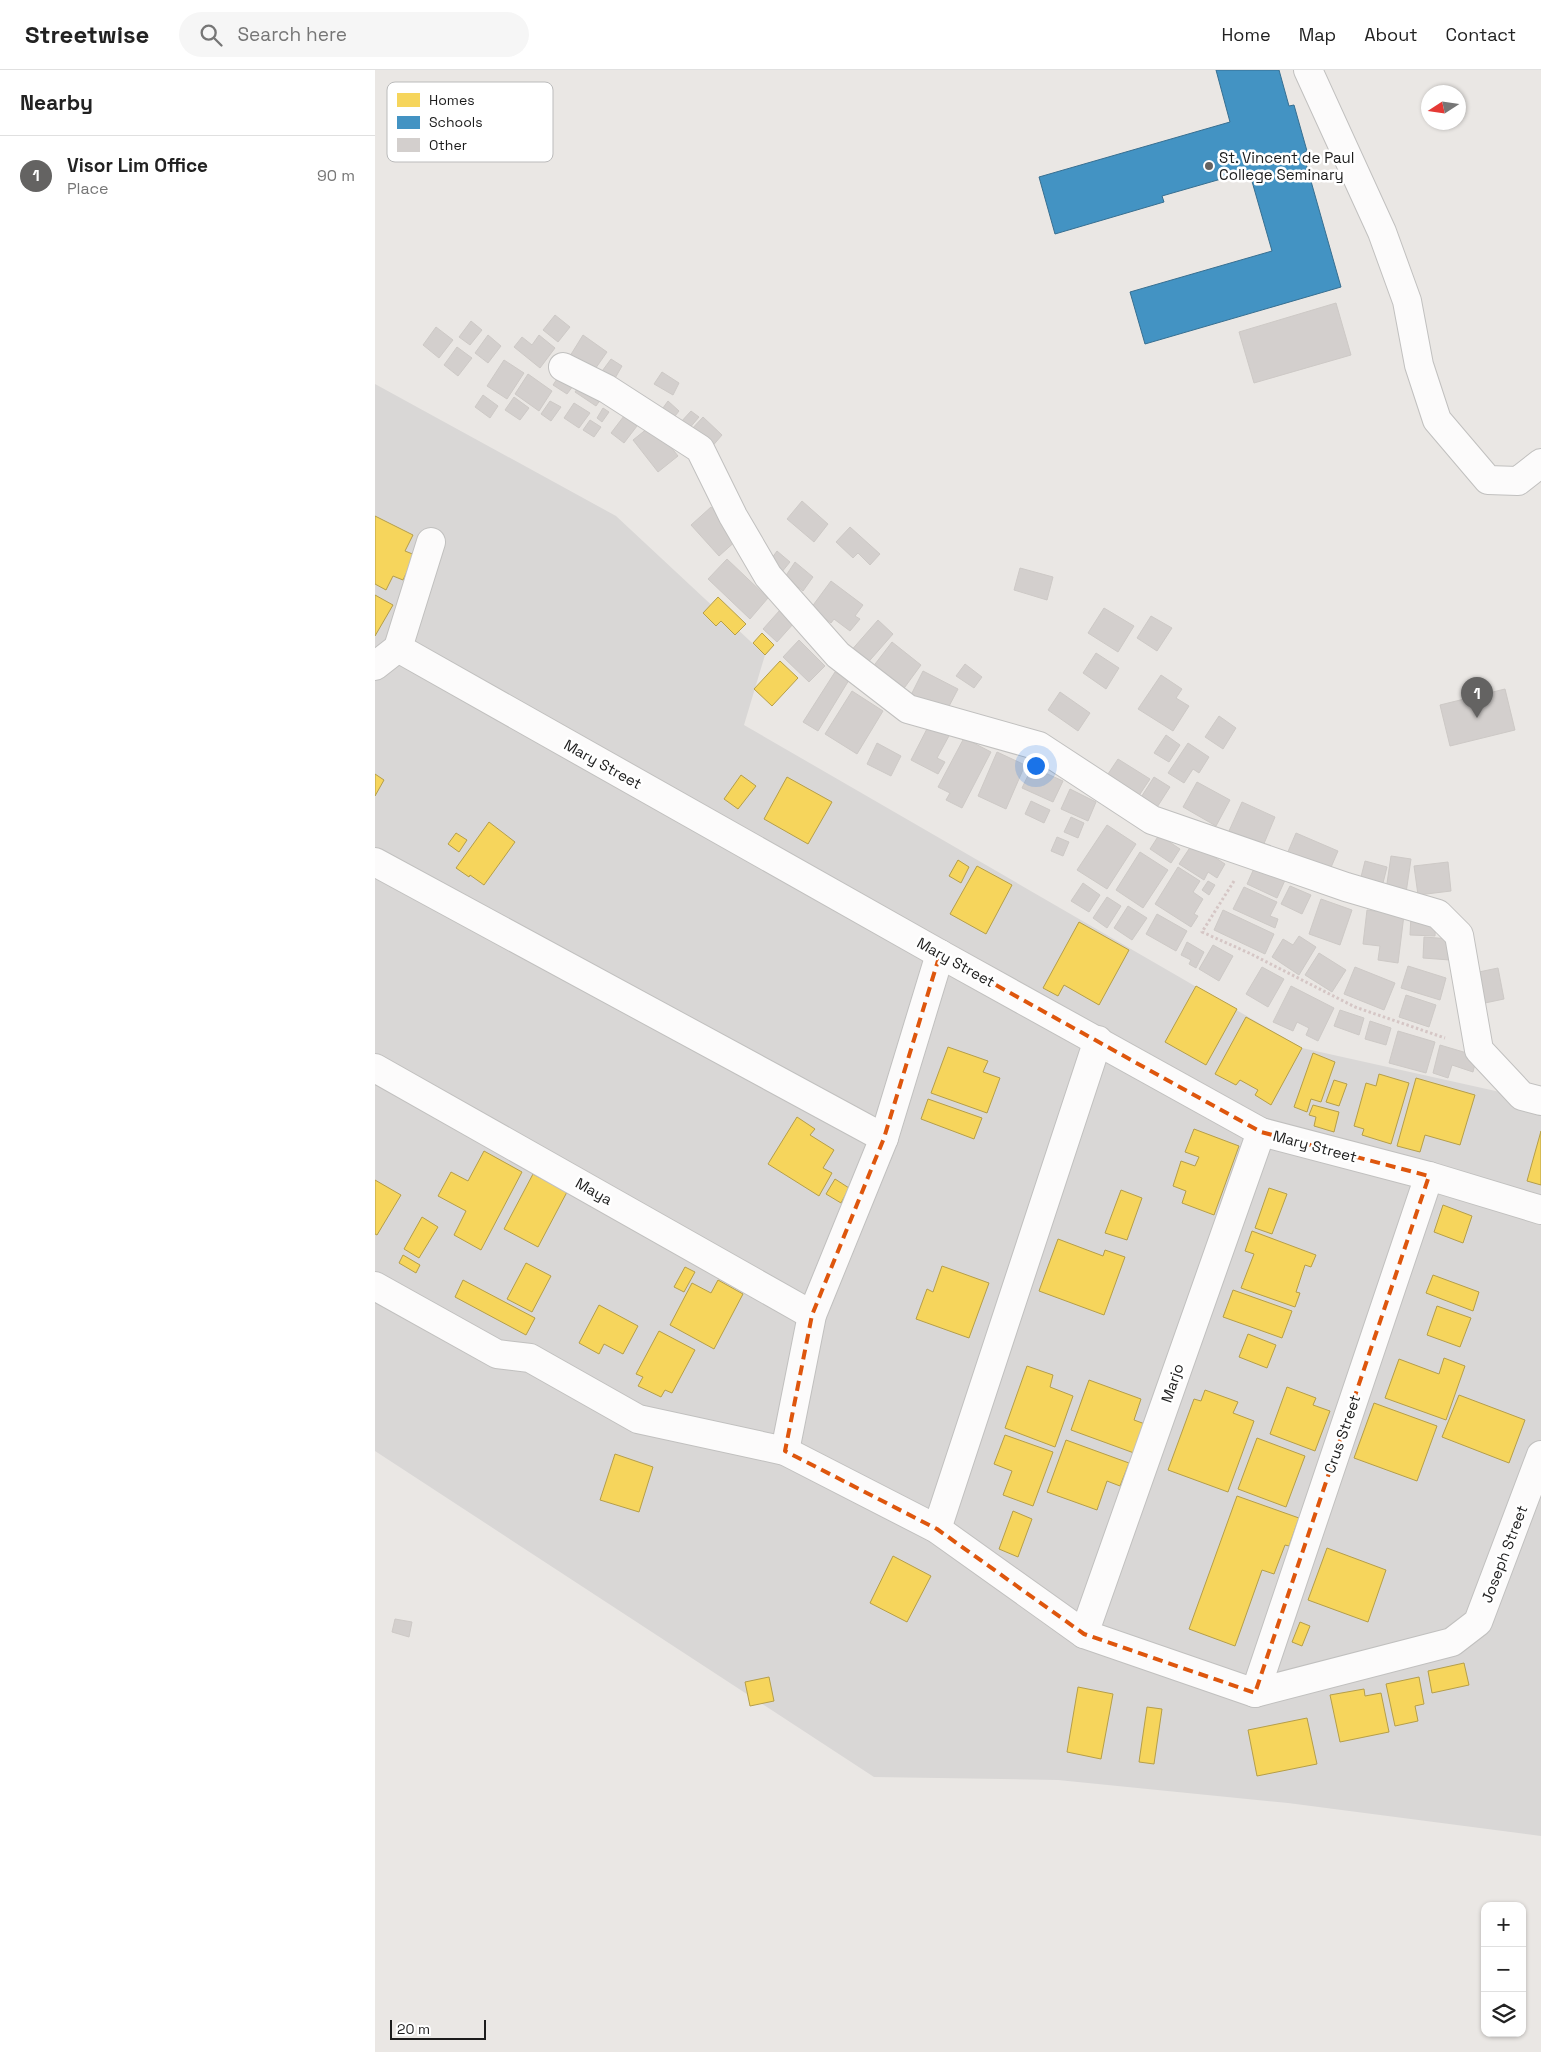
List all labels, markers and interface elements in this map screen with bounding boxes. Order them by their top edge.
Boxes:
search box [179,12,529,57]
text: Streetwise [25,19,149,50]
icon: search [197,21,225,49]
text: Search here [237,22,347,47]
text: Home [1222,23,1271,46]
text: Map [1299,23,1336,46]
text: About [1364,23,1418,46]
text: Contact [1446,23,1516,46]
legend [387,82,553,162]
north arrow [1421,85,1466,130]
text: Nearby [20,89,93,116]
text: Homes [429,91,475,109]
text: Schools [429,113,483,131]
text: Other [429,136,467,154]
place label: St. Vincent de Paul College Seminary [1219,148,1354,184]
text: Visor Lim Office [67,153,208,178]
marker: St. Vincent de Paul College Seminary [1203,160,1215,172]
text: 1 [32,165,40,186]
text: 90 m [317,165,355,186]
text: Place [67,178,109,199]
pin: 1 [1461,677,1493,718]
street label: Mary Street [561,735,645,793]
your location [1023,753,1049,779]
street label: Mary Street [914,933,998,991]
street label: Mary Street [1271,1126,1359,1166]
street label: Maya [572,1173,616,1209]
street label: Marjo [1156,1361,1188,1405]
street label: Crus Street [1320,1392,1364,1476]
street label: Joseph Street [1477,1502,1531,1606]
map controls [1481,1902,1526,2037]
button: + [1481,1902,1526,1947]
button: − [1481,1947,1526,1992]
button: layers [1481,1992,1526,2037]
scale bar [390,2017,486,2040]
text: 20 m [397,2020,430,2038]

